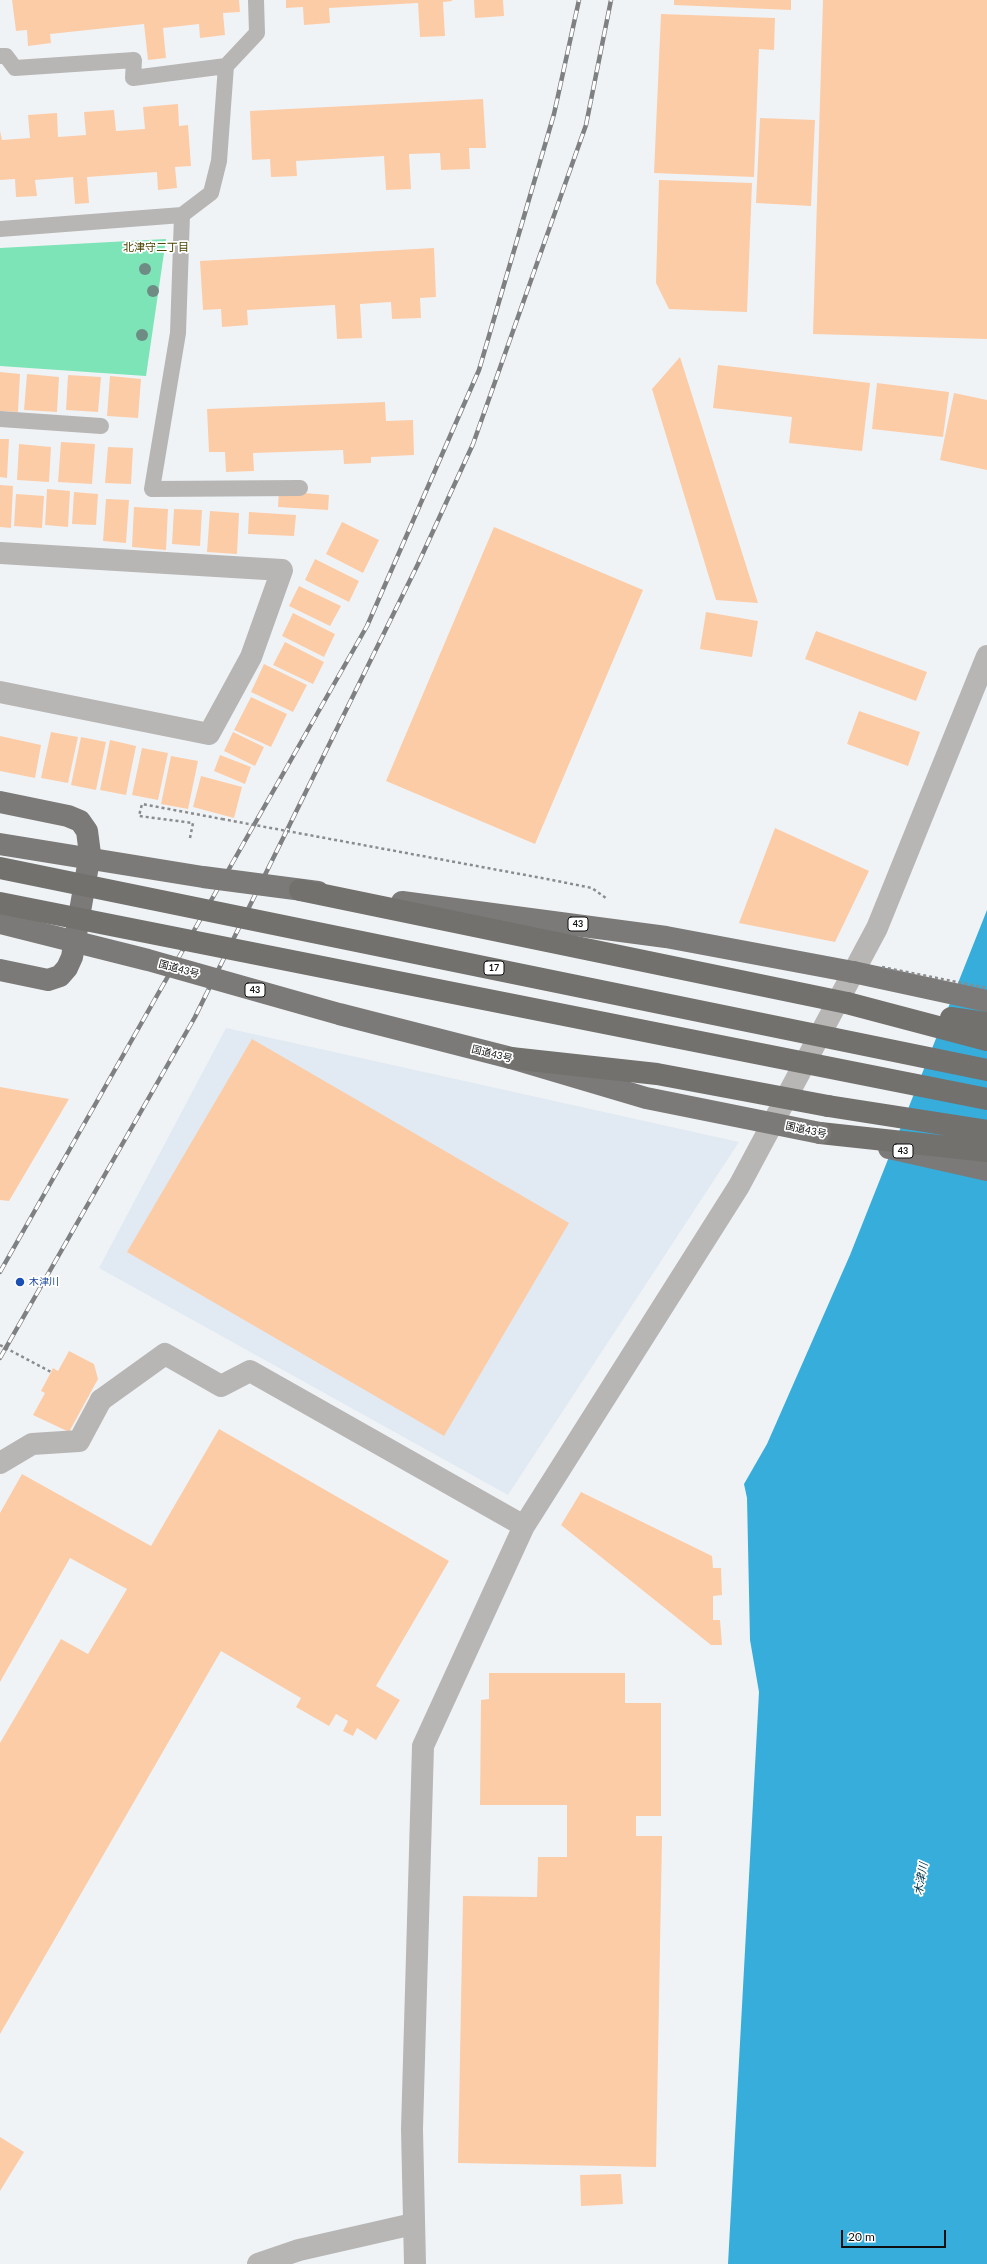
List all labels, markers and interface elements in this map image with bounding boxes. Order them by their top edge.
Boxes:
district label: 北津守二丁目 [123,240,189,254]
road number: 43 [568,917,588,931]
street label: 国道43号 [157,958,201,980]
road number: 17 [484,961,504,975]
road number: 43 [245,983,265,997]
street label: 国道43号 [470,1043,514,1065]
street label: 国道43号 [784,1120,828,1140]
road number: 43 [893,1144,913,1158]
marker: 木津川 [14,1276,26,1288]
place label: 木津川 [29,1276,59,1288]
water label: 木津川 [912,1862,930,1896]
scale bar [843,2222,948,2248]
text: 20 m [848,2229,875,2244]

